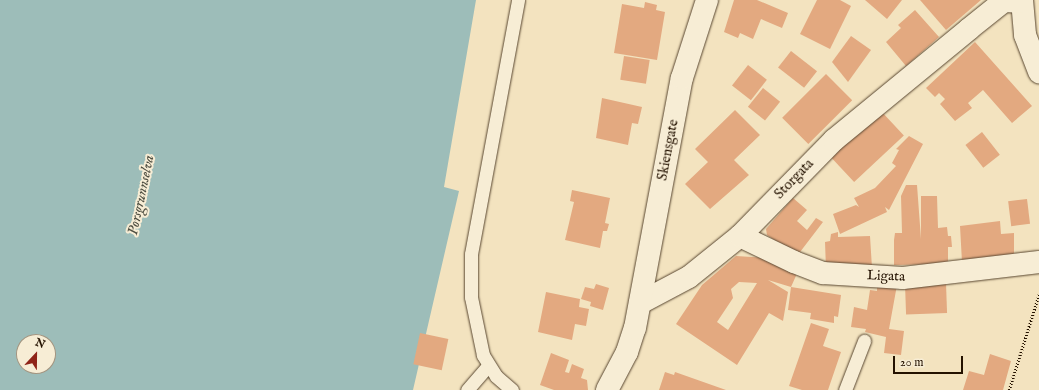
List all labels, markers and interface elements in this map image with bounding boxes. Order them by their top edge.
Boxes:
street label: Skiensgate [654,118,682,182]
water label: Porsgrunnselva [124,153,158,237]
street label: Storgata [771,156,817,202]
street label: Ligata [867,267,905,285]
north arrow [16,334,56,374]
text: N [33,336,47,352]
scale bar [895,348,965,374]
text: 20 m [900,355,923,370]

